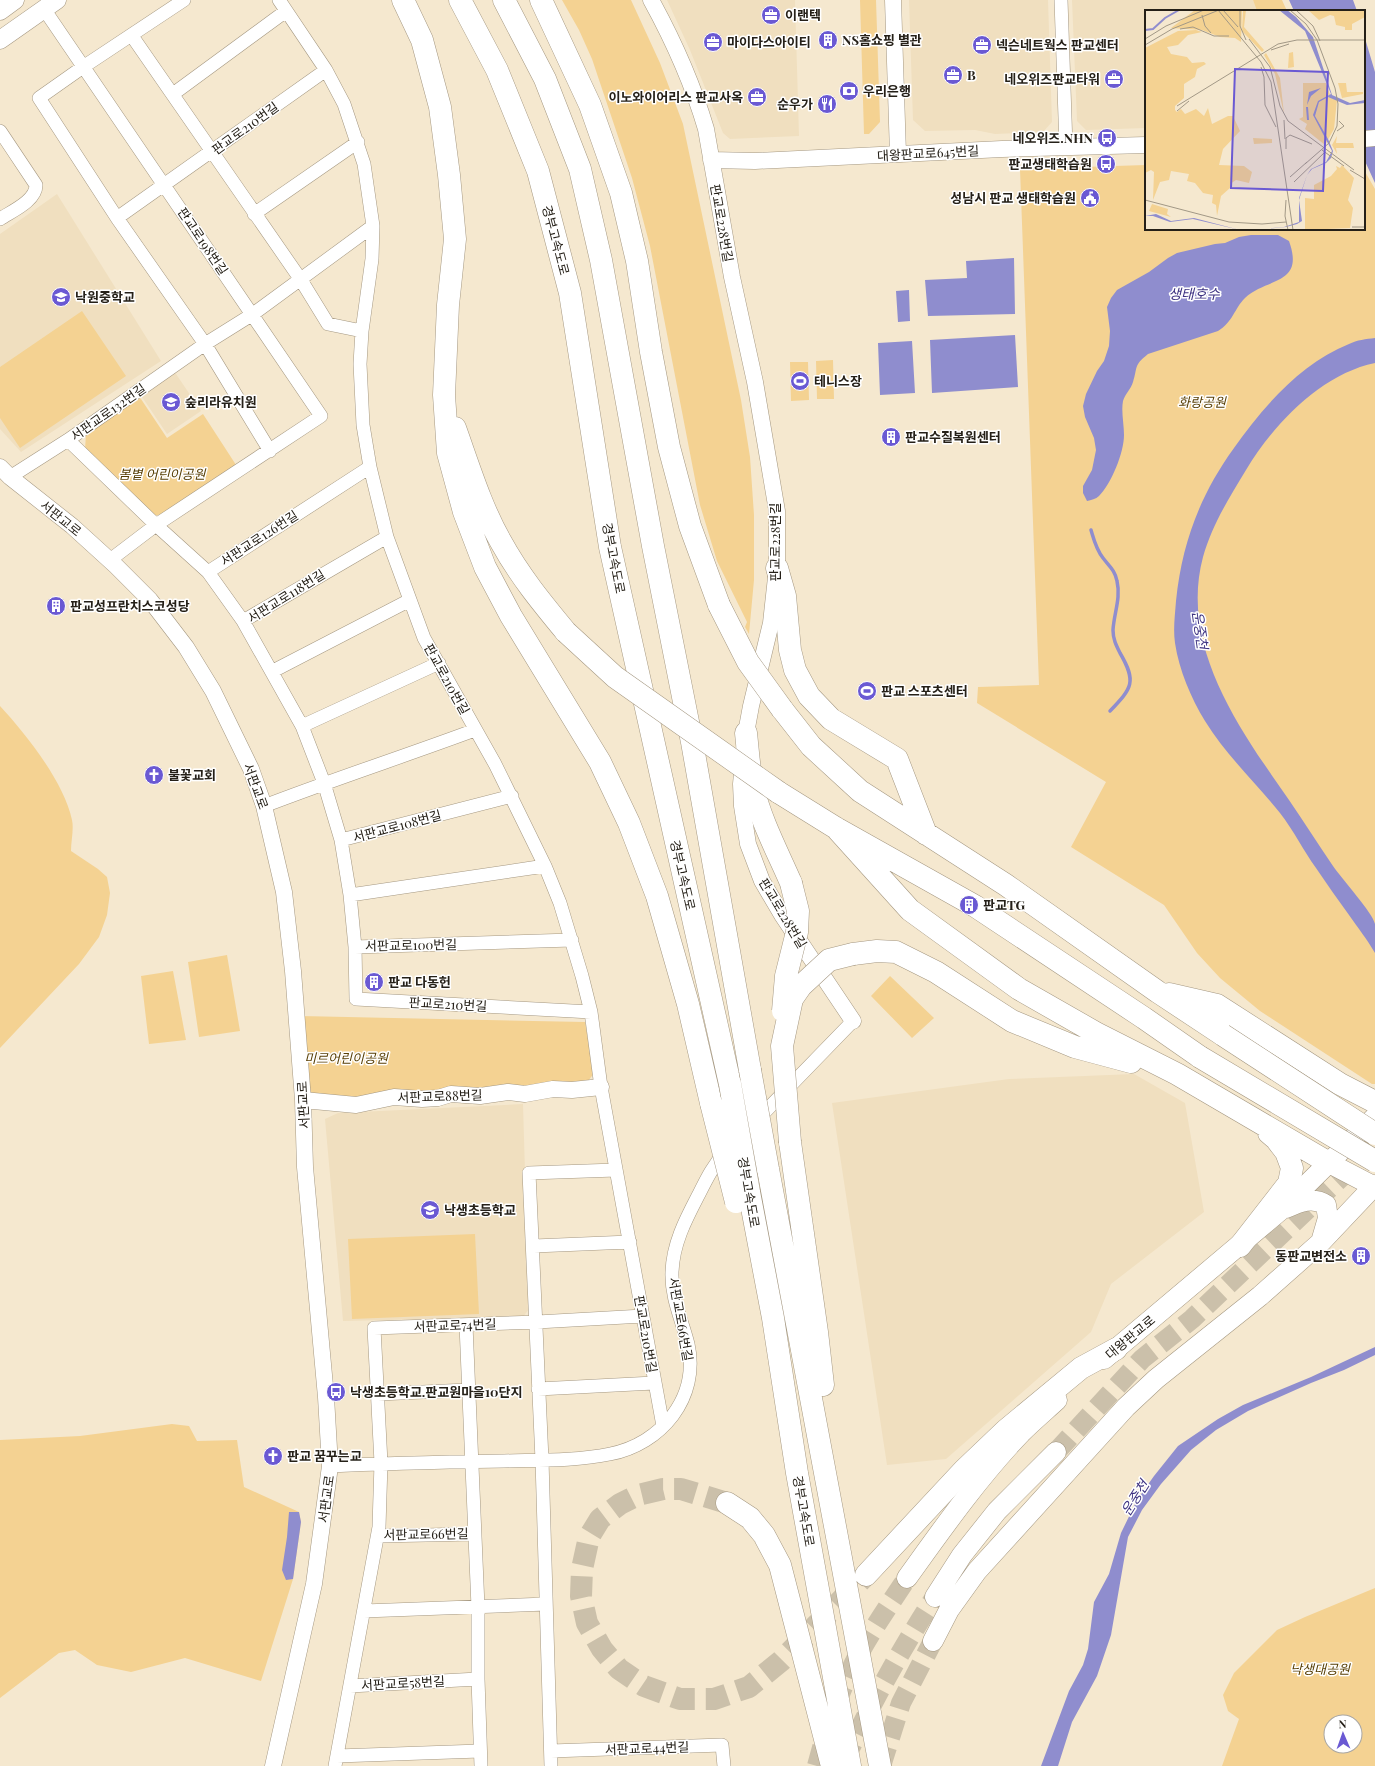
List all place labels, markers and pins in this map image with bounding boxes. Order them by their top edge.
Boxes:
office icon: 이랜텍 [760,4,782,26]
place label: 이랜텍 [785,6,821,23]
building icon: NS홈쇼핑 별관 [817,29,839,51]
office icon: 마이다스아이티 [702,31,724,53]
place label: NS홈쇼핑 별관 [842,31,922,48]
place label: 마이다스아이티 [727,33,811,50]
office icon: 넥슨네트웍스 판교센터 [971,34,993,56]
place label: 넥슨네트웍스 판교센터 [996,36,1119,53]
office icon: B [942,64,964,86]
place label: B [967,66,976,83]
office icon: 네오위즈판교타워 [1103,68,1125,90]
place label: 네오위즈판교타워 [1004,70,1100,87]
bank icon: 우리은행 [838,80,860,102]
place label: 우리은행 [863,82,911,99]
office icon: 이노와이어리스 판교사옥 [746,86,768,108]
place label: 이노와이어리스 판교사옥 [608,88,743,105]
restaurant icon: 순우가 [816,93,838,115]
place label: 순우가 [777,95,813,112]
bus stop icon: 네오위즈.NHN [1096,127,1118,149]
place label: 네오위즈.NHN [1012,129,1094,146]
bus stop icon: 판교생태학습원 [1095,153,1117,175]
place label: 판교생태학습원 [1008,155,1092,172]
public building icon: 성남시 판교 생태학습원 [1079,187,1101,209]
place label: 성남시 판교 생태학습원 [950,189,1076,206]
school or university icon: 낙원중학교 [50,286,72,308]
place label: 낙원중학교 [75,288,135,305]
sports icon: 테니스장 [789,370,811,392]
place label: 테니스장 [814,372,862,389]
school or university icon: 숲리라유치원 [160,391,182,413]
place label: 숲리라유치원 [185,393,257,410]
building icon: 판교수질복원센터 [880,426,902,448]
place label: 판교수질복원센터 [905,428,1001,445]
building icon: 판교성프란치스코성당 [45,595,67,617]
place label: 판교성프란치스코성당 [70,597,190,614]
sports icon: 판교 스포츠센터 [856,680,878,702]
place label: 판교 스포츠센터 [881,682,968,699]
church icon: 불꽃교회 [143,764,165,786]
place label: 불꽃교회 [168,766,216,783]
building icon: 판교TG [958,894,980,916]
place label: 판교TG [983,896,1026,913]
building icon: 판교 다동헌 [363,971,385,993]
place label: 판교 다동헌 [388,973,451,990]
school or university icon: 낙생초등학교 [419,1199,441,1221]
place label: 낙생초등학교 [444,1201,516,1218]
building icon: 동판교변전소 [1350,1245,1372,1267]
place label: 동판교변전소 [1275,1247,1347,1264]
bus stop icon: 낙생초등학교.판교원마을10단지 [325,1381,347,1403]
place label: 낙생초등학교.판교원마을10단지 [350,1383,522,1400]
church icon: 판교 꿈꾸는교 [262,1445,284,1467]
place label: 판교 꿈꾸는교 [287,1447,362,1464]

